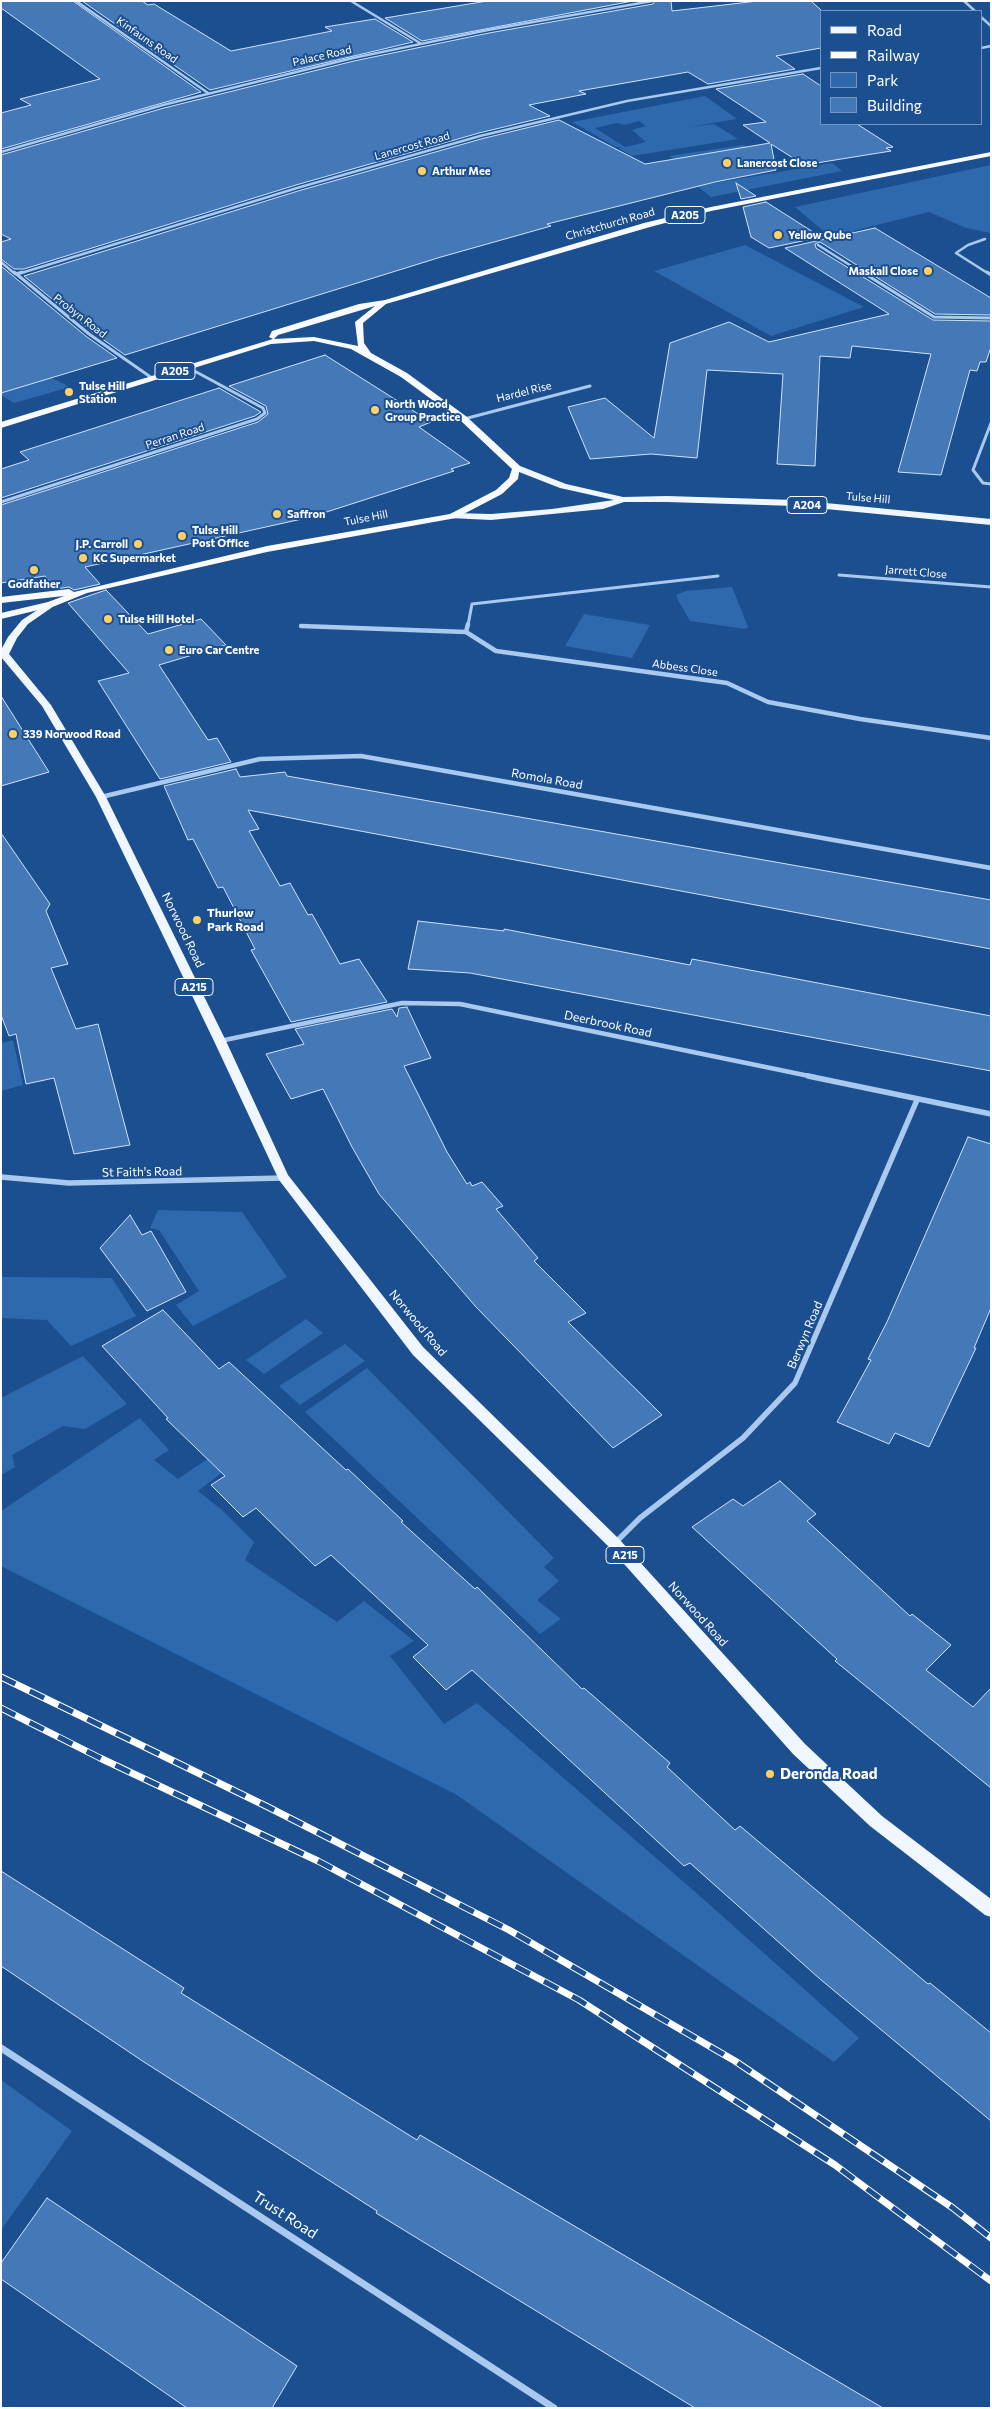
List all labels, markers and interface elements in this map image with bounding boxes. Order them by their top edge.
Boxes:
legend [820,10,982,125]
street label: Kinfauns Road [114,14,180,66]
text: Road [867,21,902,39]
street label: Palace Road [291,43,353,69]
text: Railway [867,46,920,64]
text: Park [867,71,898,89]
text: Building [867,96,922,114]
street label: Lanercost Road [373,129,451,163]
place label: Lanercost Close [737,156,817,170]
marker: Lanercost Close [721,157,733,169]
place label: Arthur Mee [432,164,490,178]
marker: Arthur Mee [416,165,428,177]
street label: Christchurch Road [564,205,656,243]
road number: A205 [665,206,705,224]
place label: Yellow Qube [788,228,851,242]
marker: Yellow Qube [772,229,784,241]
place label: Maskall Close [848,264,918,278]
marker: Maskall Close [922,265,934,277]
street label: Probyn Road [51,291,109,341]
road number: A205 [155,362,195,380]
place label: Tulse Hill Station [79,379,125,405]
street label: Hardel Rise [495,379,553,405]
marker: Tulse Hill Station [63,386,75,398]
place label: North Wood Group Practice [385,397,460,423]
marker: North Wood Group Practice [369,404,381,416]
street label: Perran Road [144,420,206,452]
street label: Tulse Hill [845,489,891,507]
road number: A204 [787,496,827,514]
place label: Saffron [287,507,325,521]
street label: Tulse Hill [343,507,389,529]
marker: Saffron [271,508,283,520]
place label: Tulse Hill Post Office [192,523,249,549]
marker: Tulse Hill Post Office [176,530,188,542]
place label: J.P. Carroll [76,537,128,551]
marker: J.P. Carroll [132,538,144,550]
place label: KC Supermarket [93,551,176,565]
marker: KC Supermarket [77,552,89,564]
street label: Jarrett Close [885,563,947,581]
marker: Godfather [28,564,40,576]
place label: Godfather [8,577,60,591]
place label: Tulse Hill Hotel [118,612,194,626]
marker: Tulse Hill Hotel [102,613,114,625]
place label: Euro Car Centre [179,643,259,657]
marker: Euro Car Centre [163,644,175,656]
street label: Abbess Close [651,657,719,679]
place label: 339 Norwood Road [23,727,121,741]
marker: 339 Norwood Road [7,728,19,740]
street label: Romola Road [510,766,584,792]
street label: Norwood Road [159,890,207,970]
place label: Thurlow Park Road [207,906,264,934]
marker: Thurlow Park Road [191,914,203,926]
road number: A215 [175,979,213,996]
street label: Deerbrook Road [563,1008,653,1040]
street label: St Faith's Road [102,1164,182,1180]
street label: Norwood Road [386,1287,450,1359]
street label: Berwyn Road [784,1299,826,1371]
road number: A215 [606,1546,644,1564]
street label: Norwood Road [665,1579,731,1649]
place label: Deronda Road [780,1765,878,1783]
marker: Deronda Road [764,1768,776,1780]
street label: Trust Road [249,2187,321,2243]

